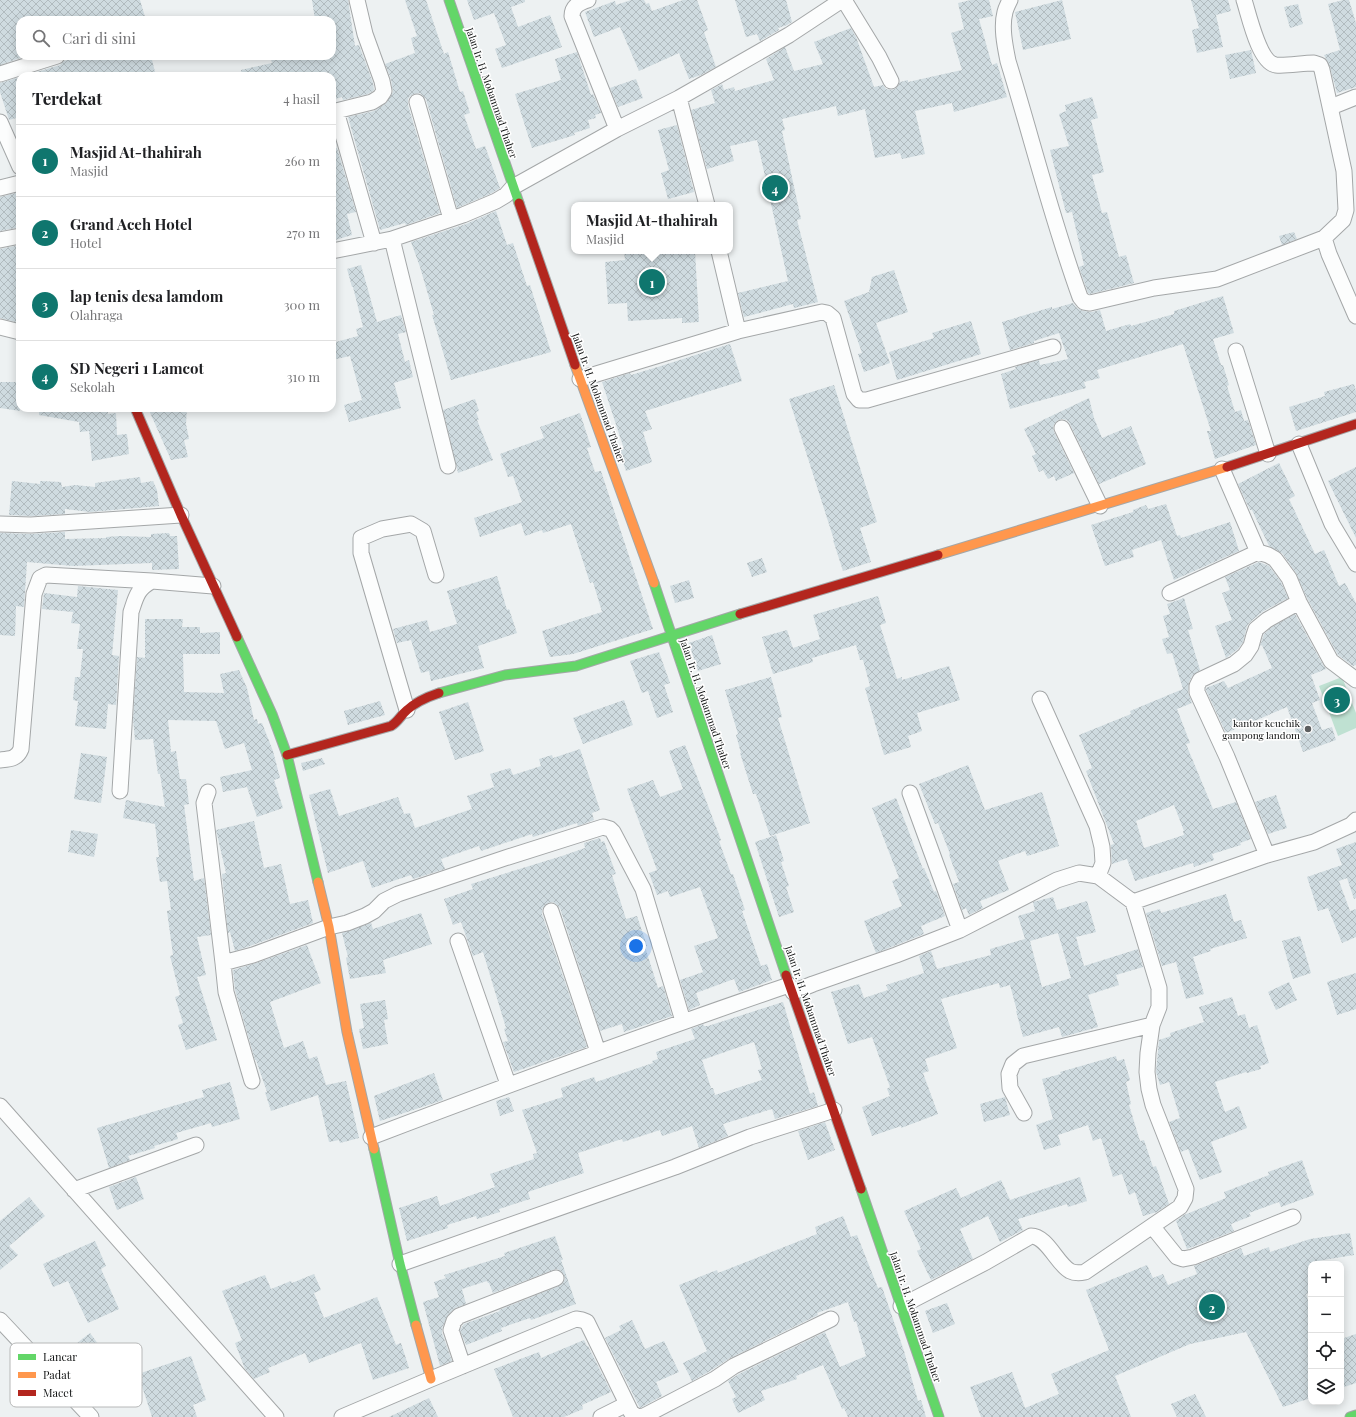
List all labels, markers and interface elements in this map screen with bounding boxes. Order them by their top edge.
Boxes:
search box [16,16,336,60]
street label: Jalan Ir. H. Mohammad Thaher [463,25,521,161]
icon: search [30,27,52,49]
text: Cari di sini [62,28,136,48]
text: Terdekat [32,87,102,109]
text: 4 hasil [283,90,320,107]
text: Masjid At-thahirah [70,142,202,162]
text: 1 [43,152,47,169]
text: 260 m [284,152,320,169]
text: Masjid [70,162,108,179]
pin: 4 [762,173,788,203]
popup [571,202,733,254]
text: Masjid At-thahirah [586,210,718,230]
text: Grand Aceh Hotel [70,214,192,234]
text: 2 [42,224,48,241]
text: 270 m [286,224,320,241]
text: Masjid [586,230,624,247]
text: Hotel [70,234,102,251]
pin: 1 [639,267,665,297]
text: lap tenis desa lamdom [70,286,223,306]
text: 3 [42,296,48,313]
text: 300 m [284,296,320,313]
text: Olahraga [70,306,123,323]
street label: Jalan Ir. H. Mohammad Thaher [569,330,629,465]
text: SD Negeri 1 Lamcot [70,358,204,378]
text: 4 [42,368,48,385]
text: 310 m [287,368,320,385]
text: Sekolah [70,378,115,395]
street label: Jalan Ir. H. Mohammad Thaher [677,636,735,772]
pin: 3 [1324,685,1350,715]
place label: kantor keuchik gampong landom [1222,716,1300,742]
marker: kantor keuchik gampong landom [1303,724,1313,734]
your location [626,936,646,956]
street label: Jalan Ir. H. Mohammad Thaher [782,943,840,1079]
street label: Jalan Ir. H. Mohammad Thaher [887,1249,945,1385]
map controls [1308,1261,1344,1405]
button: + [1308,1261,1344,1297]
pin: 2 [1199,1292,1225,1322]
button: − [1308,1297,1344,1333]
button: locate [1308,1333,1344,1369]
legend [10,1343,142,1407]
text: Lancar [43,1349,77,1364]
text: Padat [43,1367,71,1382]
button: layers [1308,1369,1344,1405]
text: Macet [43,1385,73,1400]

